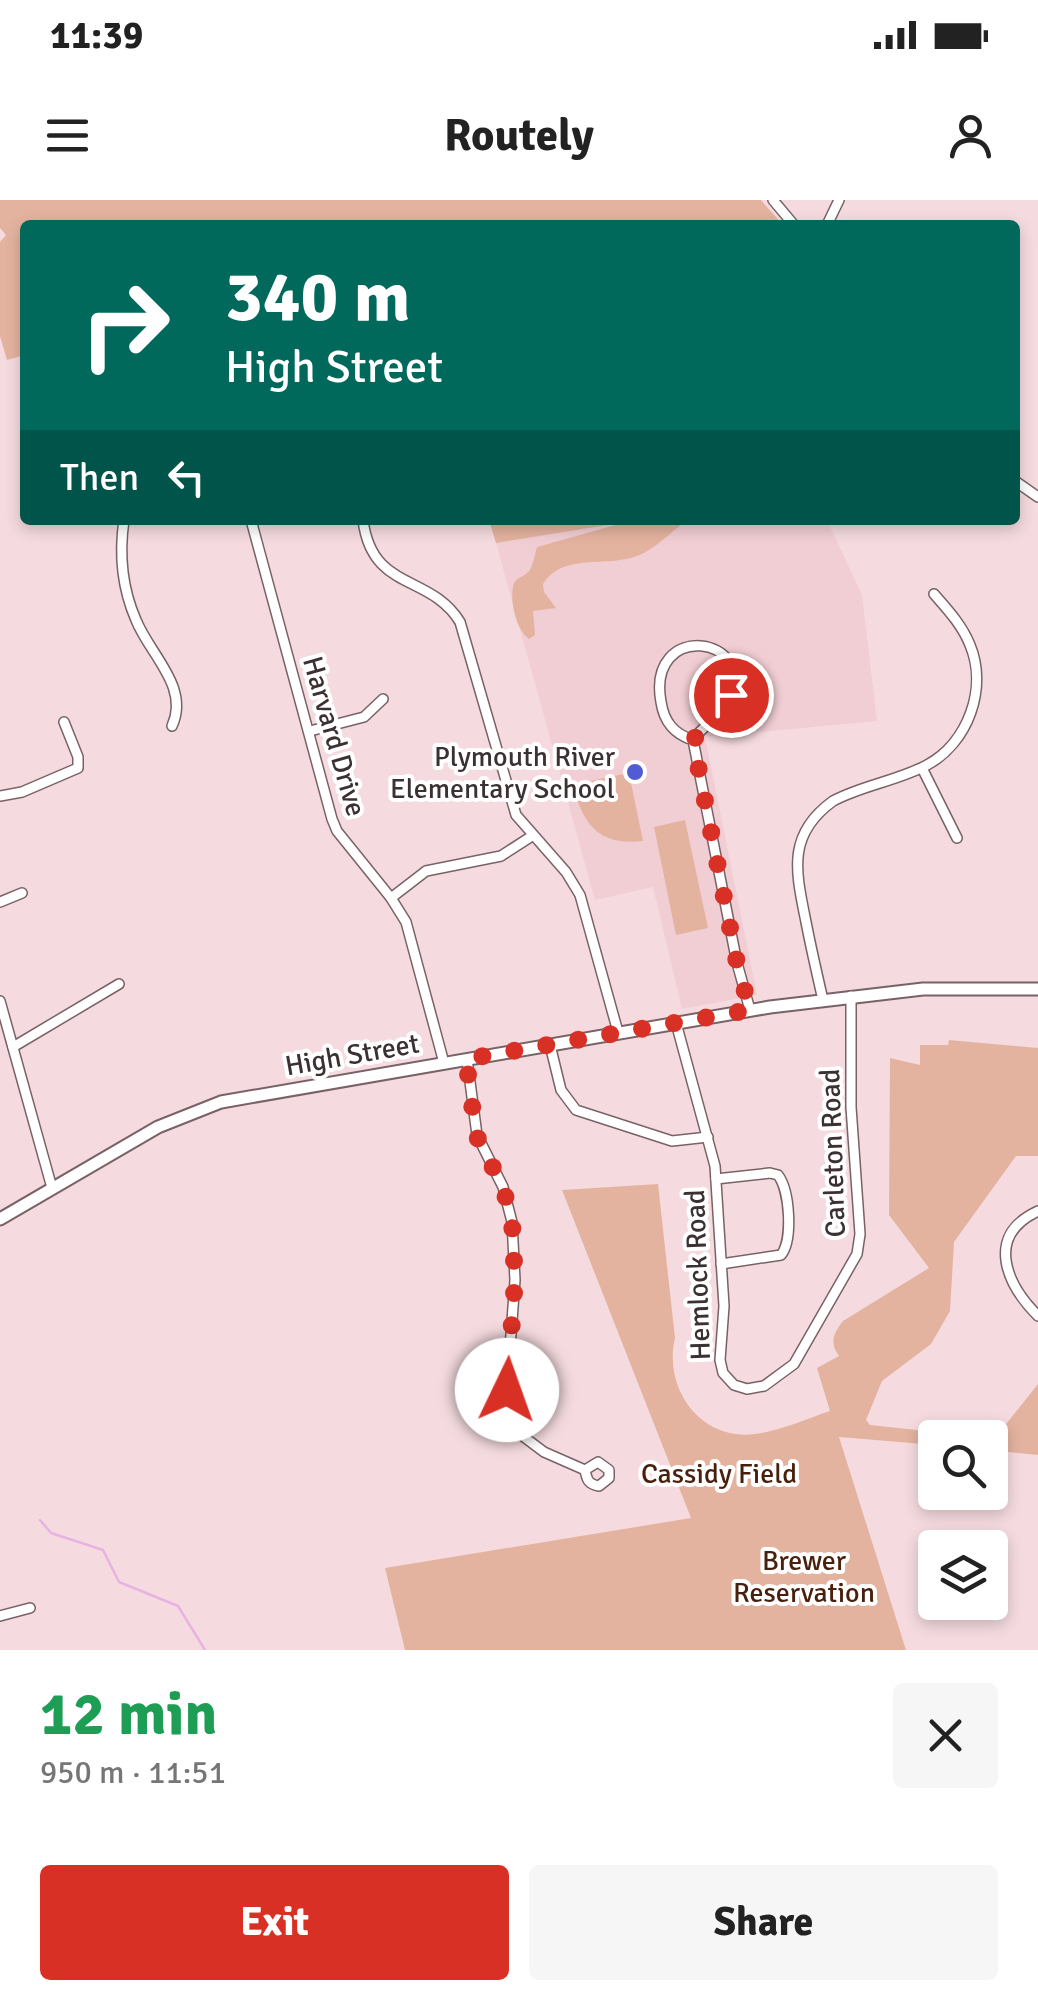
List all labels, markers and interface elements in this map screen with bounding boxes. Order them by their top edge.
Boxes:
text: 11:39 [50,12,143,59]
icon: menu [40,108,95,163]
text: Routely [444,108,594,163]
icon: person [943,108,998,163]
text: 340 m [225,254,410,340]
icon: right [60,260,190,390]
text: High Street [225,340,443,395]
icon: left [159,450,214,505]
text: Then [60,454,139,501]
street label: Harvard Drive [295,652,373,820]
pin [689,653,774,738]
icon: arrive [704,668,759,723]
place label: Plymouth River Elementary School [390,740,616,806]
marker: Plymouth River Elementary School [624,761,646,783]
street label: High Street [282,1026,422,1084]
street label: Carleton Road [813,1068,853,1238]
street label: Hemlock Road [678,1189,718,1361]
position arrow [455,1338,559,1442]
map controls [918,1420,1008,1620]
button: search [918,1420,1008,1510]
park label: Cassidy Field [641,1457,797,1491]
button: layers [918,1530,1008,1620]
park label: Brewer Reservation [733,1544,875,1610]
text: 12 min [40,1678,217,1752]
button: close [893,1683,998,1788]
text: 950 m · 11:51 [40,1753,226,1792]
button: Exit [40,1865,509,1980]
button: Share [529,1865,998,1980]

